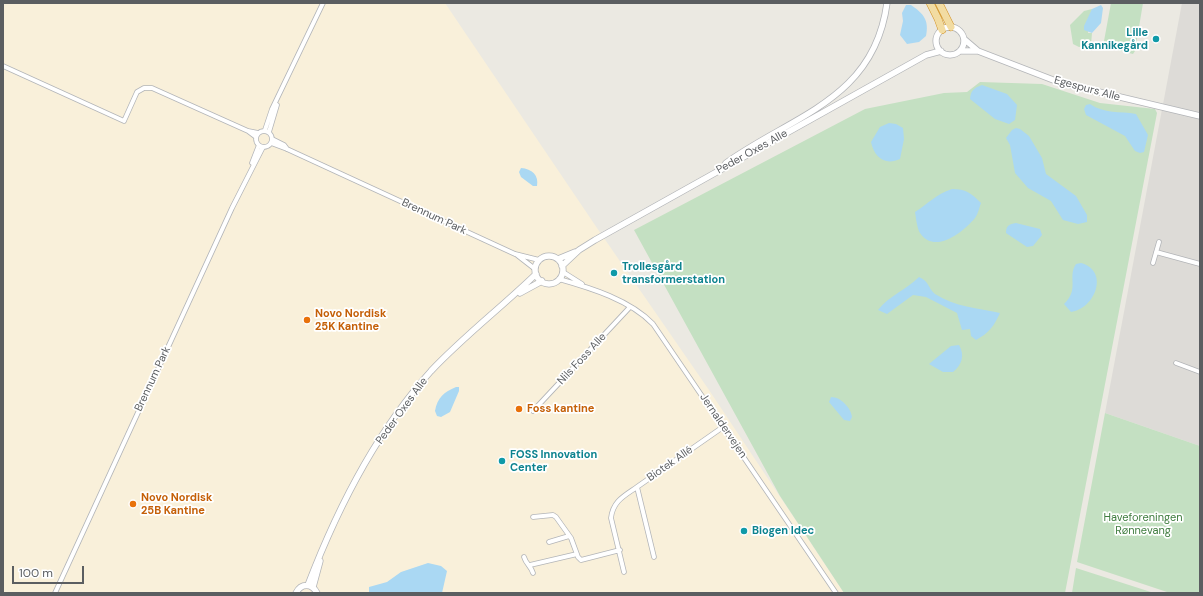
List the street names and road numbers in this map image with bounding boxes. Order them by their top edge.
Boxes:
street label: Egespurs Alle [1052,74,1122,104]
street label: Peder Oxes Alle [714,127,790,177]
street label: Brennum Park [399,196,469,238]
street label: Nils Foss Alle [555,330,609,388]
street label: Brennum Park [132,344,174,414]
street label: Peder Oxes Alle [373,375,431,447]
street label: Jernaldervejen [697,391,749,461]
street label: Biotek Allé [645,443,695,485]

